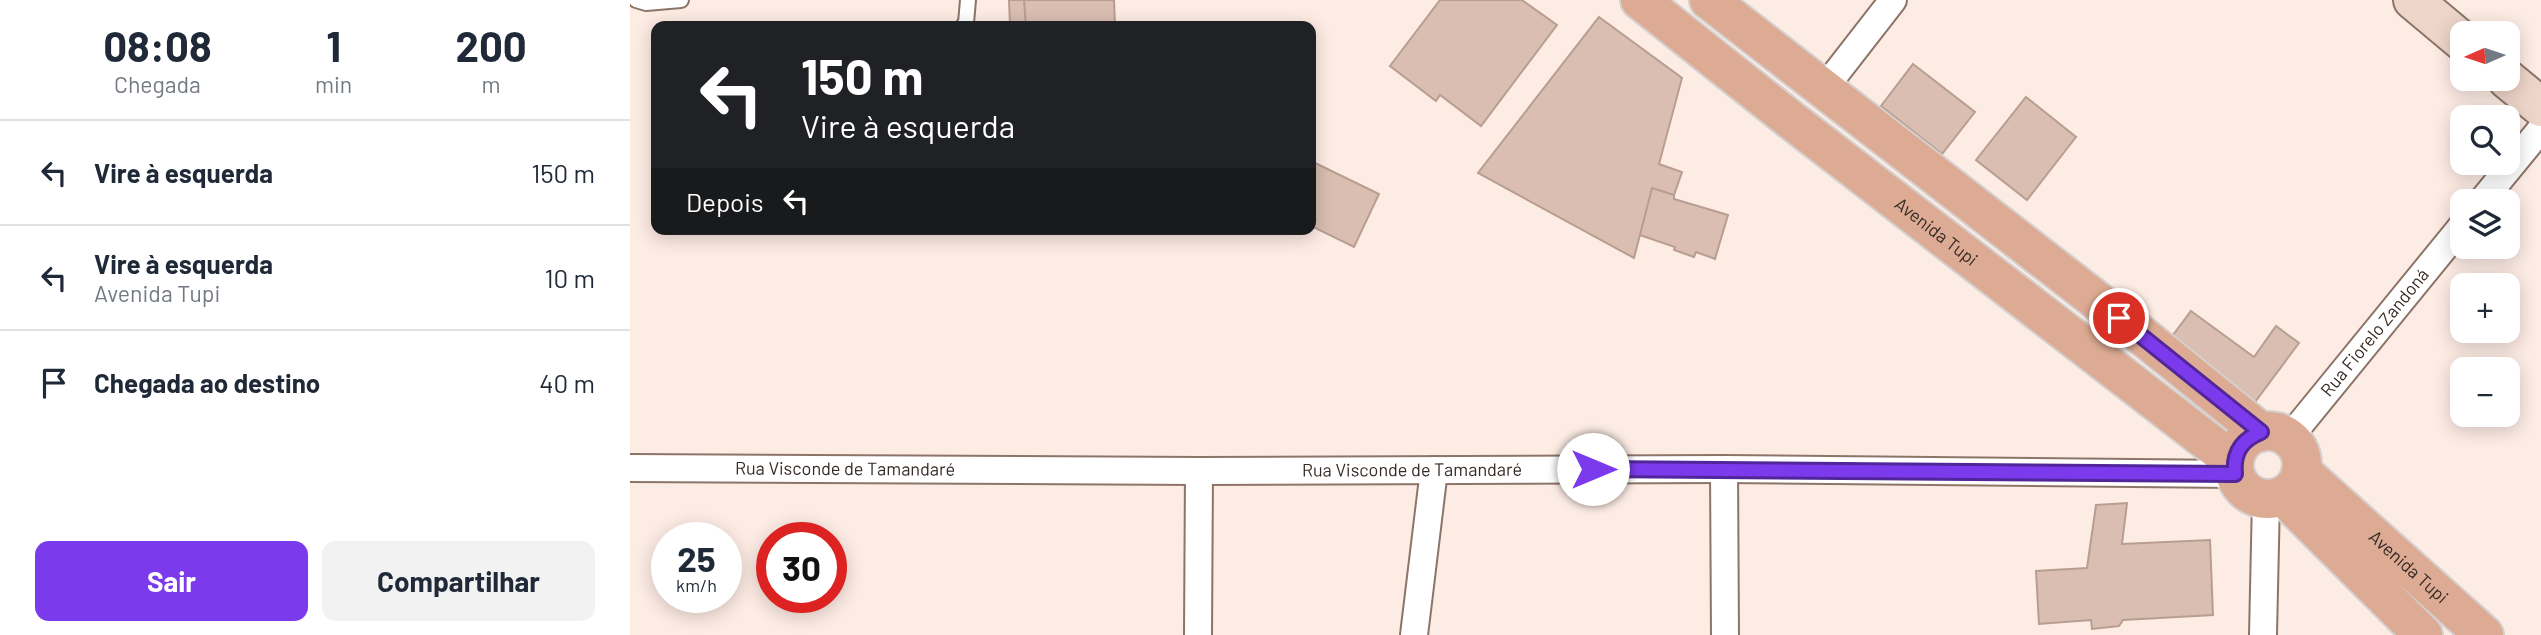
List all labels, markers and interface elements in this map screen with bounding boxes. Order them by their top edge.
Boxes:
text: 08:08 [103,20,212,70]
text: 1 [326,20,341,70]
text: 200 [455,20,527,70]
north arrow [2450,21,2520,91]
map controls [2450,21,2520,427]
text: 150 m [801,46,923,105]
icon: left [686,49,777,140]
text: Chegada [114,70,201,98]
text: min [315,70,352,98]
text: m [482,70,501,98]
button: search [2450,105,2520,175]
text: Vire à esquerda [801,106,1015,144]
icon: left [35,154,73,192]
text: Vire à esquerda [94,157,273,188]
text: 150 m [531,157,595,188]
icon: left [777,182,815,220]
text: Depois [686,186,763,217]
button: layers [2450,189,2520,259]
street label: Avenida Tupi [1891,192,1982,270]
text: Vire à esquerda [94,248,273,279]
icon: left [35,259,73,297]
text: 10 m [545,262,595,293]
street label: Rua Fiorelo Zandoná [2315,263,2433,401]
button: + [2450,273,2520,343]
text: Avenida Tupi [94,279,220,307]
pin [2089,288,2149,348]
icon: arrive [2100,299,2138,337]
button: − [2450,357,2520,427]
icon: arrive [35,364,73,402]
text: Chegada ao destino [94,367,320,398]
text: 40 m [539,367,595,398]
position arrow [1556,432,1630,506]
street label: Rua Visconde de Tamandaré [735,457,955,480]
street label: Rua Visconde de Tamandaré [1302,458,1522,481]
speed limit sign: 30 [756,522,847,613]
street label: Avenida Tupi [2365,525,2453,608]
text: 25 [677,537,716,579]
button: Sair [35,541,308,621]
button: Compartilhar [322,541,595,621]
text: km/h [676,574,717,596]

